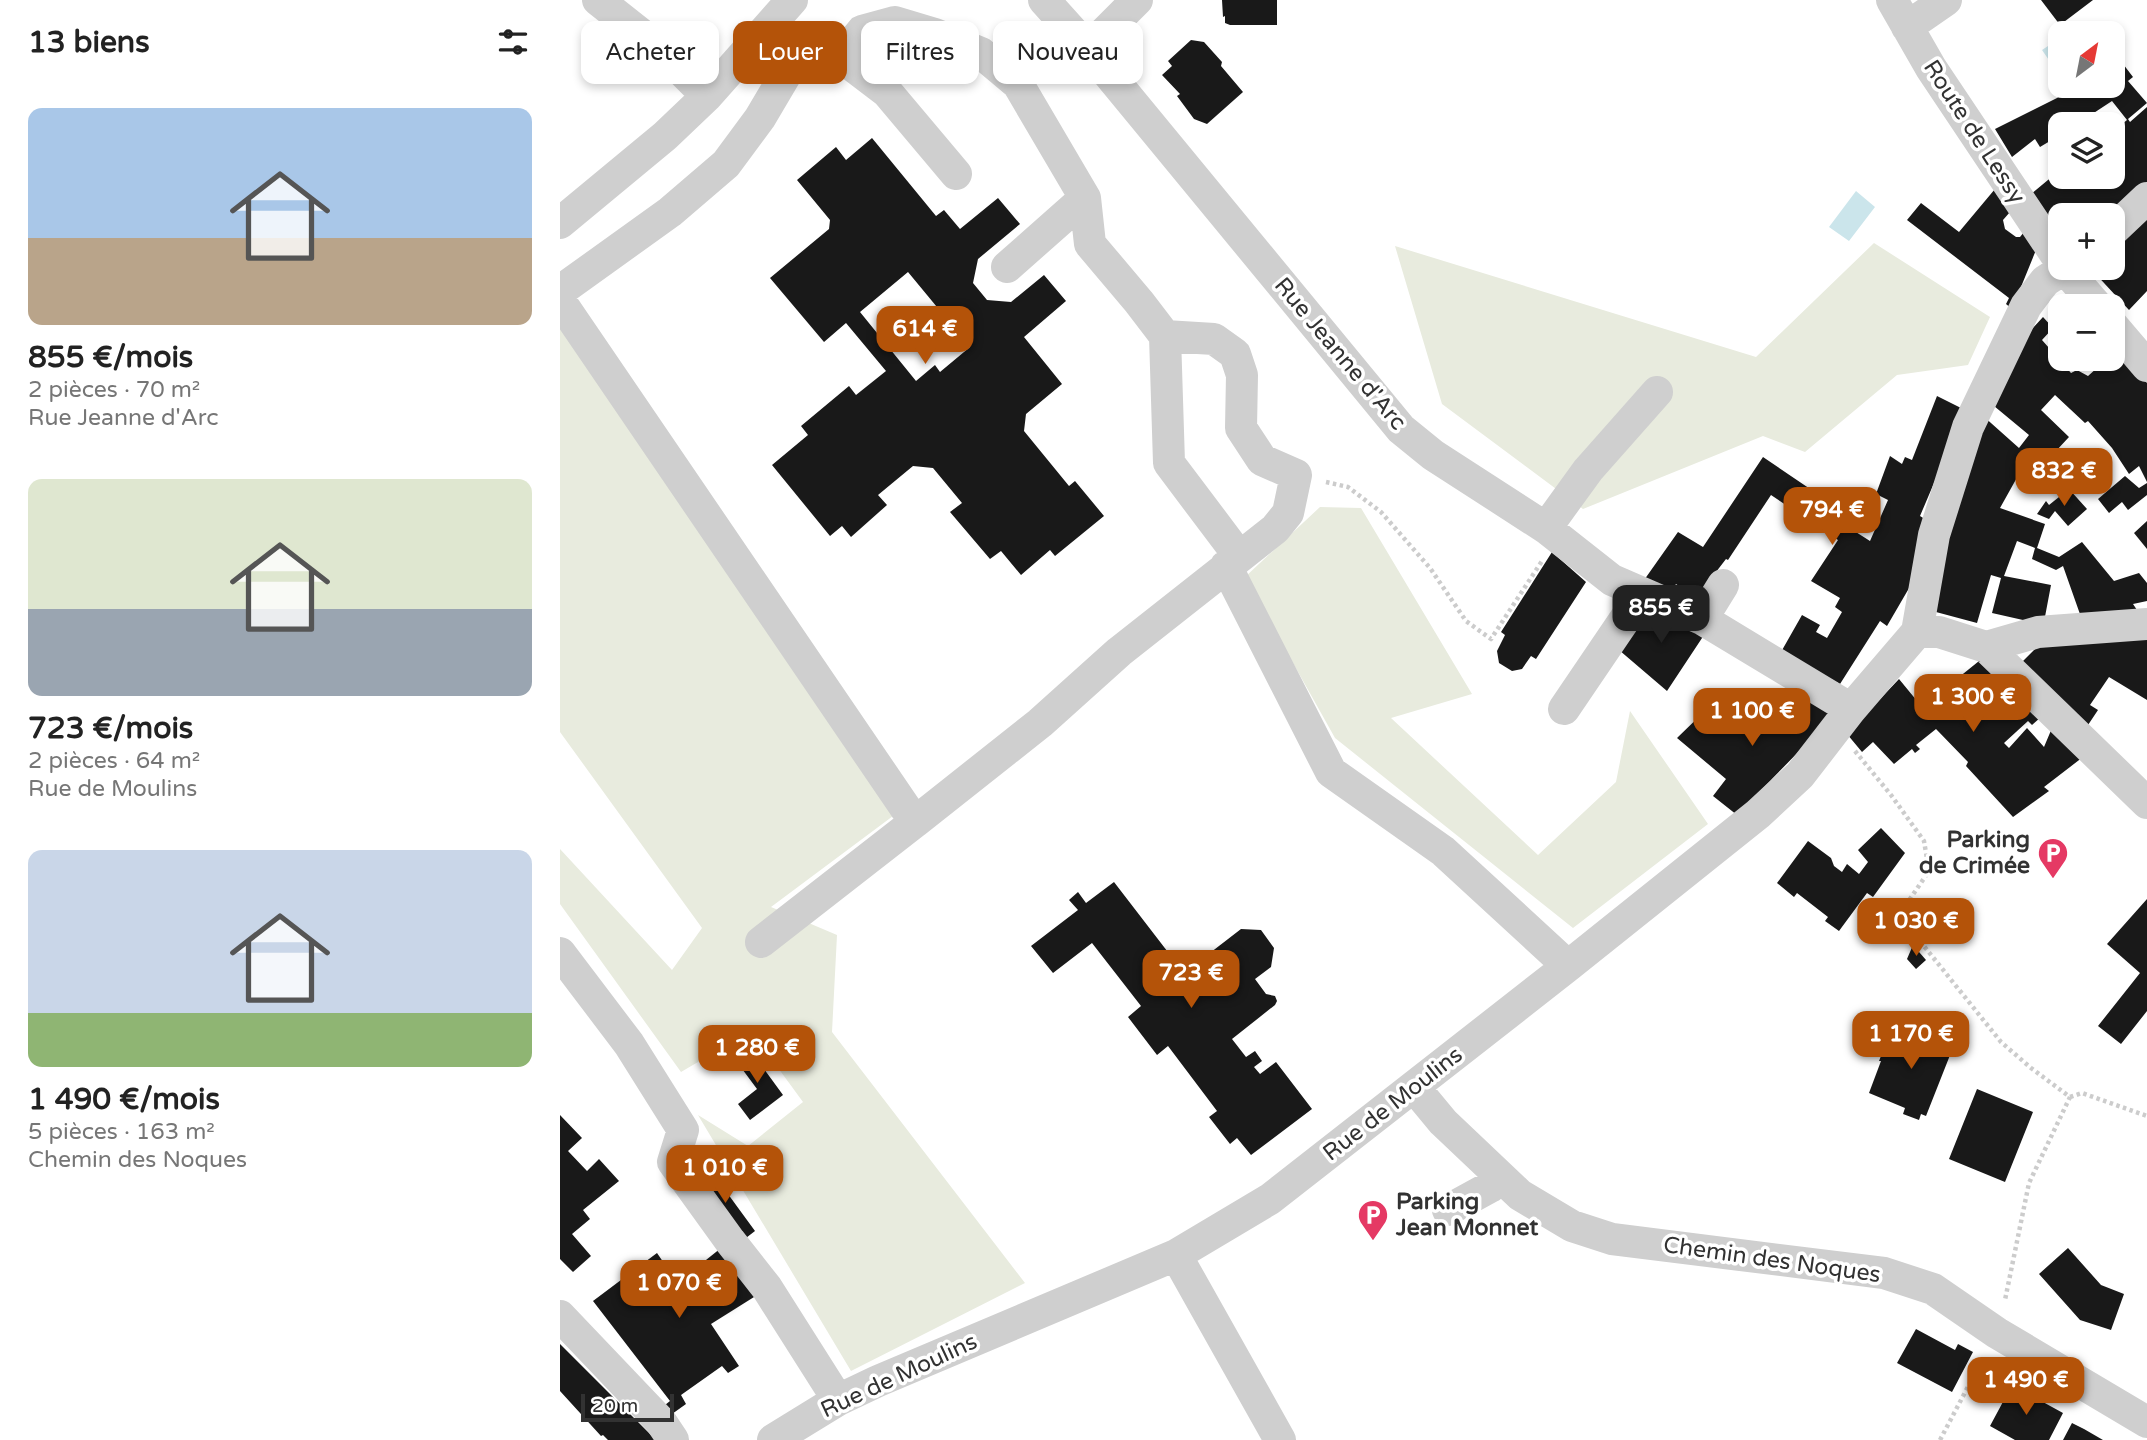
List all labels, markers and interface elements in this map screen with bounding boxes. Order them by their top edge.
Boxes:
chip: Acheter [581,21,719,84]
chip: Louer [733,21,847,84]
chip: Filtres [861,21,979,84]
chip: Nouveau [993,21,1143,84]
north arrow [2048,21,2124,98]
map controls [2048,21,2125,371]
icon: filters [494,23,532,61]
text: 13 biens [28,24,150,61]
street label: Route de Lessy [1917,55,2031,209]
button: layers [2048,112,2125,189]
icon: home [217,153,343,279]
button: + [2048,203,2125,280]
street label: Rue Jeanne d'Arc [1268,272,1412,436]
button: − [2048,294,2125,371]
pin: 614 € [876,306,974,366]
text: 614 € [893,315,958,343]
text: 855 €/mois [28,339,193,376]
text: 2 pièces · 70 m² [28,376,200,404]
text: Rue Jeanne d'Arc [28,404,218,432]
pin: 832 € [2015,448,2113,508]
text: 832 € [2032,457,2097,485]
pin: 794 € [1783,488,1881,547]
text: 794 € [1800,496,1865,524]
icon: home [217,524,343,650]
pin: 855 € [1612,586,1710,645]
text: 855 € [1629,594,1694,622]
pin: 1 300 € [1908,674,2038,734]
text: 1 300 € [1930,683,2016,711]
pin: 1 100 € [1687,688,1817,748]
text: 1 100 € [1709,697,1795,725]
text: 723 €/mois [28,710,193,747]
text: 2 pièces · 64 m² [28,747,200,775]
text: Rue de Moulins [28,775,197,803]
place label: Parking de Crimée [1919,826,2030,880]
parking icon: Parking de Crimée [2036,836,2070,880]
icon: home [217,895,343,1021]
pin: 1 030 € [1851,898,1981,958]
text: 1 030 € [1873,907,1959,935]
pin: 723 € [1142,950,1240,1010]
text: 723 € [1159,959,1224,987]
pin: 1 170 € [1846,1012,1976,1071]
text: 1 170 € [1868,1020,1954,1048]
pin: 1 280 € [692,1026,822,1085]
text: 1 280 € [714,1034,800,1062]
street label: Rue de Moulins [1318,1041,1468,1167]
text: 1 490 €/mois [28,1081,220,1118]
text: 5 pièces · 163 m² [28,1118,215,1146]
text: Chemin des Noques [28,1146,247,1174]
pin: 1 010 € [660,1146,790,1205]
text: 1 010 € [682,1154,768,1182]
place label: Parking Jean Monnet [1395,1188,1539,1242]
parking icon: Parking Jean Monnet [1356,1198,1390,1242]
street label: Chemin des Noques [1662,1231,1882,1289]
pin: 1 070 € [614,1260,744,1320]
text: 1 070 € [636,1269,722,1297]
street label: Rue de Moulins [816,1328,982,1424]
pin: 1 490 € [1961,1358,2091,1417]
text: 1 490 € [1983,1366,2069,1394]
scale bar [581,1391,674,1423]
text: 20 m [592,1395,638,1417]

